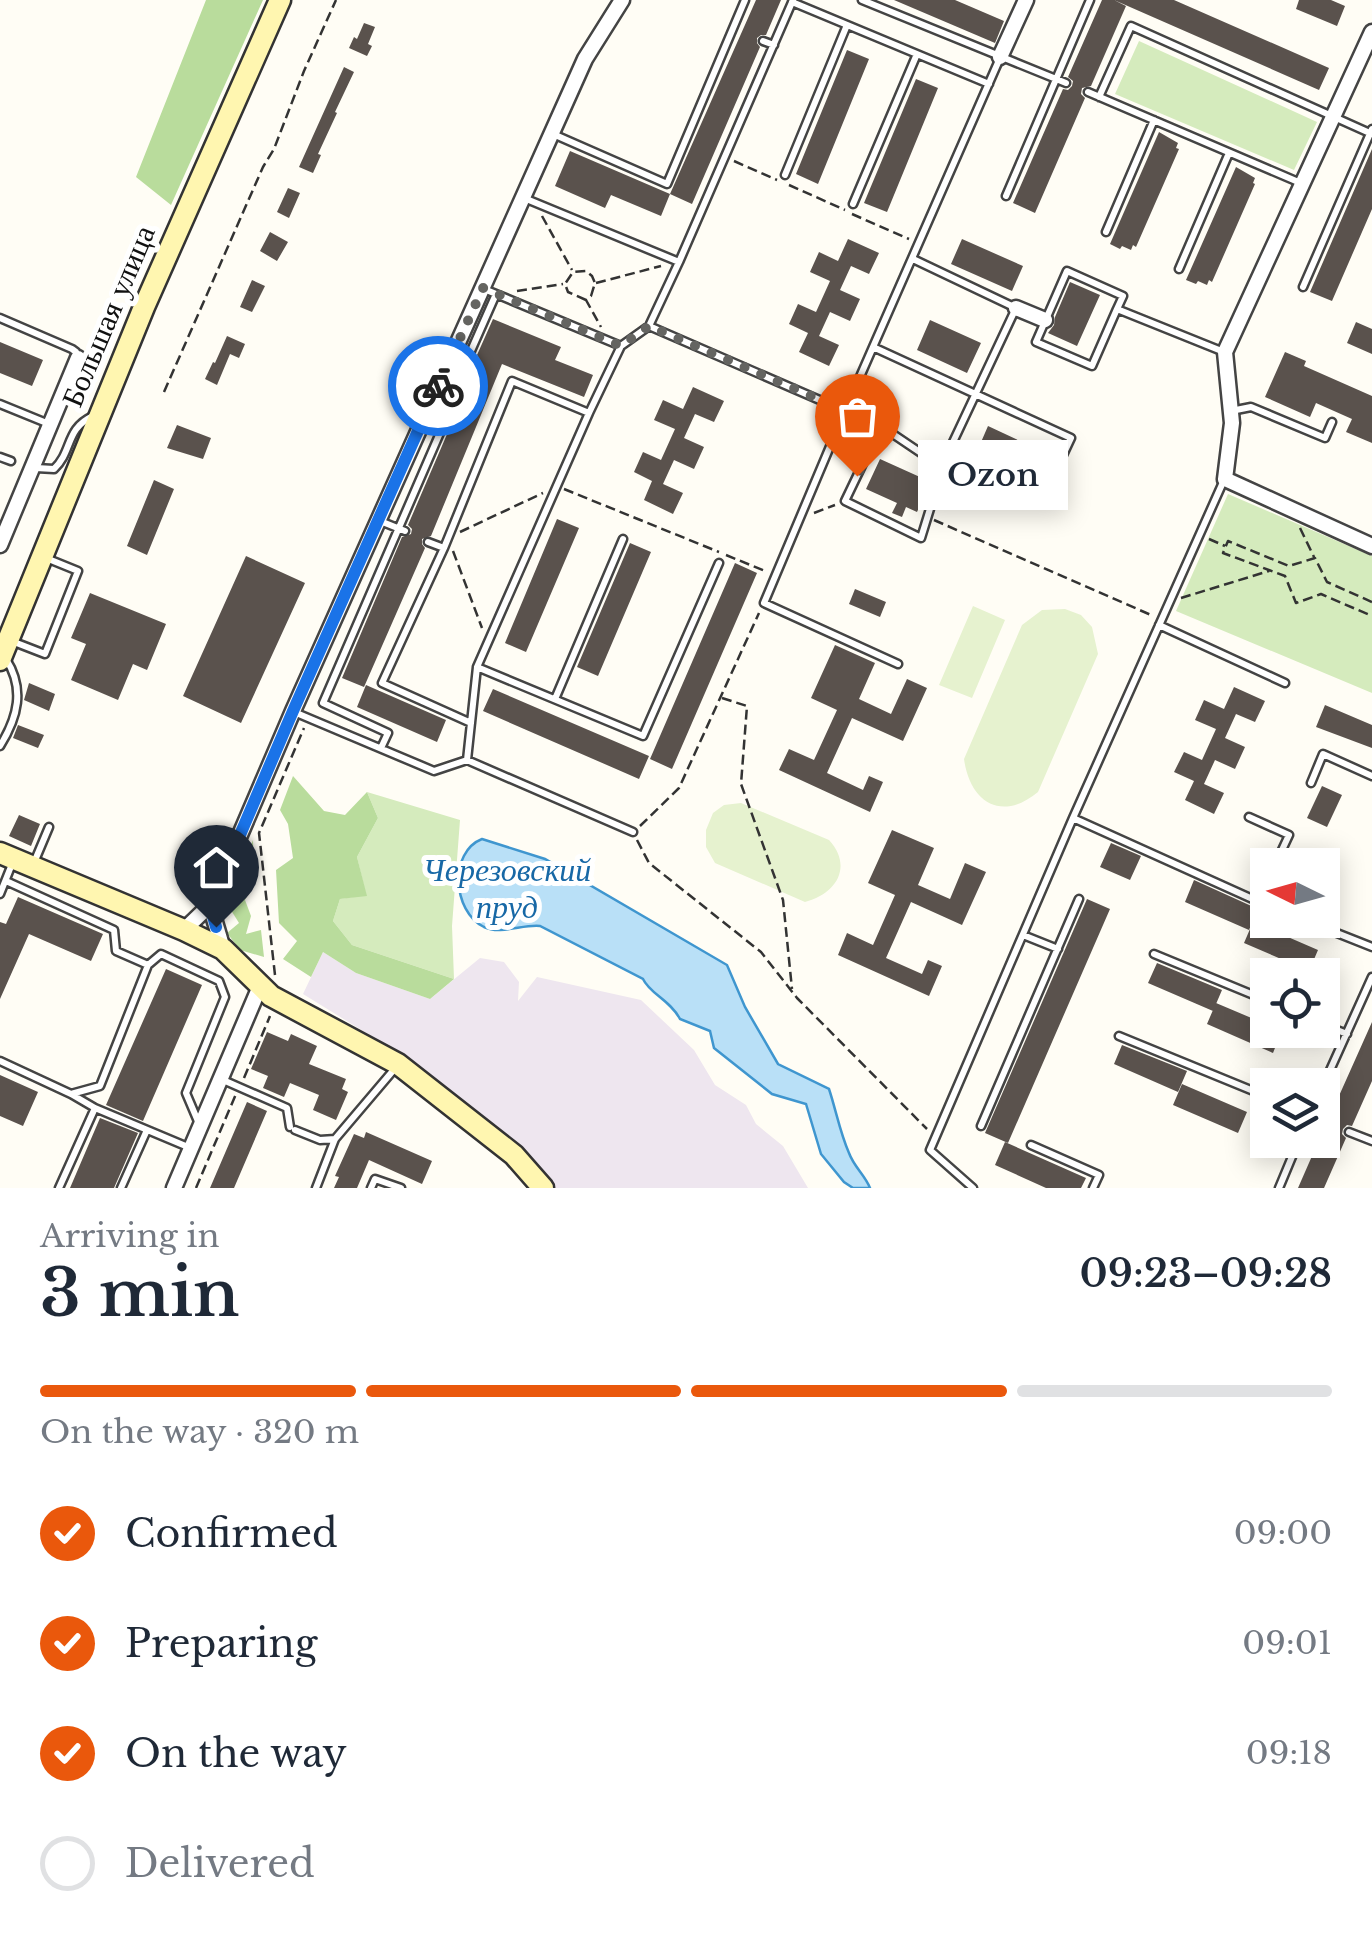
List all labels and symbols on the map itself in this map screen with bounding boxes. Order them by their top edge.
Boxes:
street label: Большая улица [53,220,163,412]
courier [388,336,488,436]
pin [815,374,900,477]
callout: Ozon [917,441,1067,511]
pin [174,825,259,928]
north arrow [1250,848,1340,938]
water label: Черезовский пруд [423,850,591,927]

